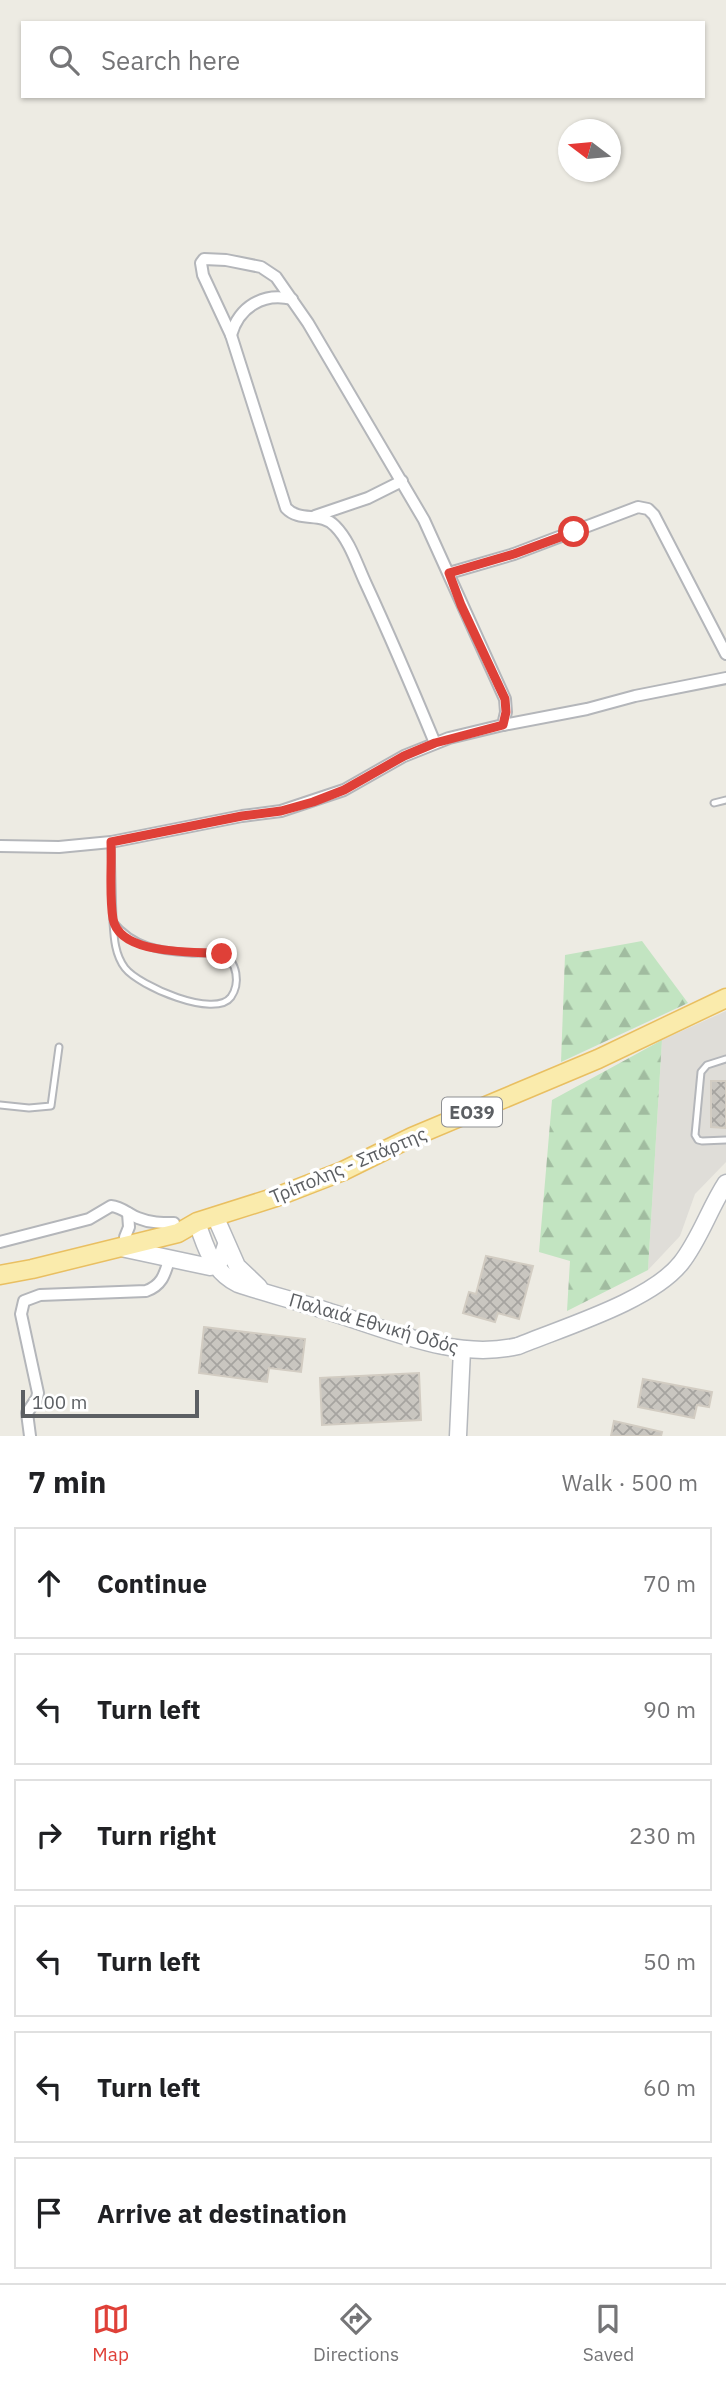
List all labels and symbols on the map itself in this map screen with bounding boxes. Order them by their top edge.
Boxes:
north arrow [558,119,621,182]
route start [558,516,589,547]
route end [206,938,237,969]
road number: ΕΟ39 [442,1098,502,1126]
street label: Τρίπολης - Σπάρτης [266,1121,430,1209]
street label: Παλαιά Εθνική Οδός [286,1287,462,1359]
scale bar [21,1387,200,1419]

